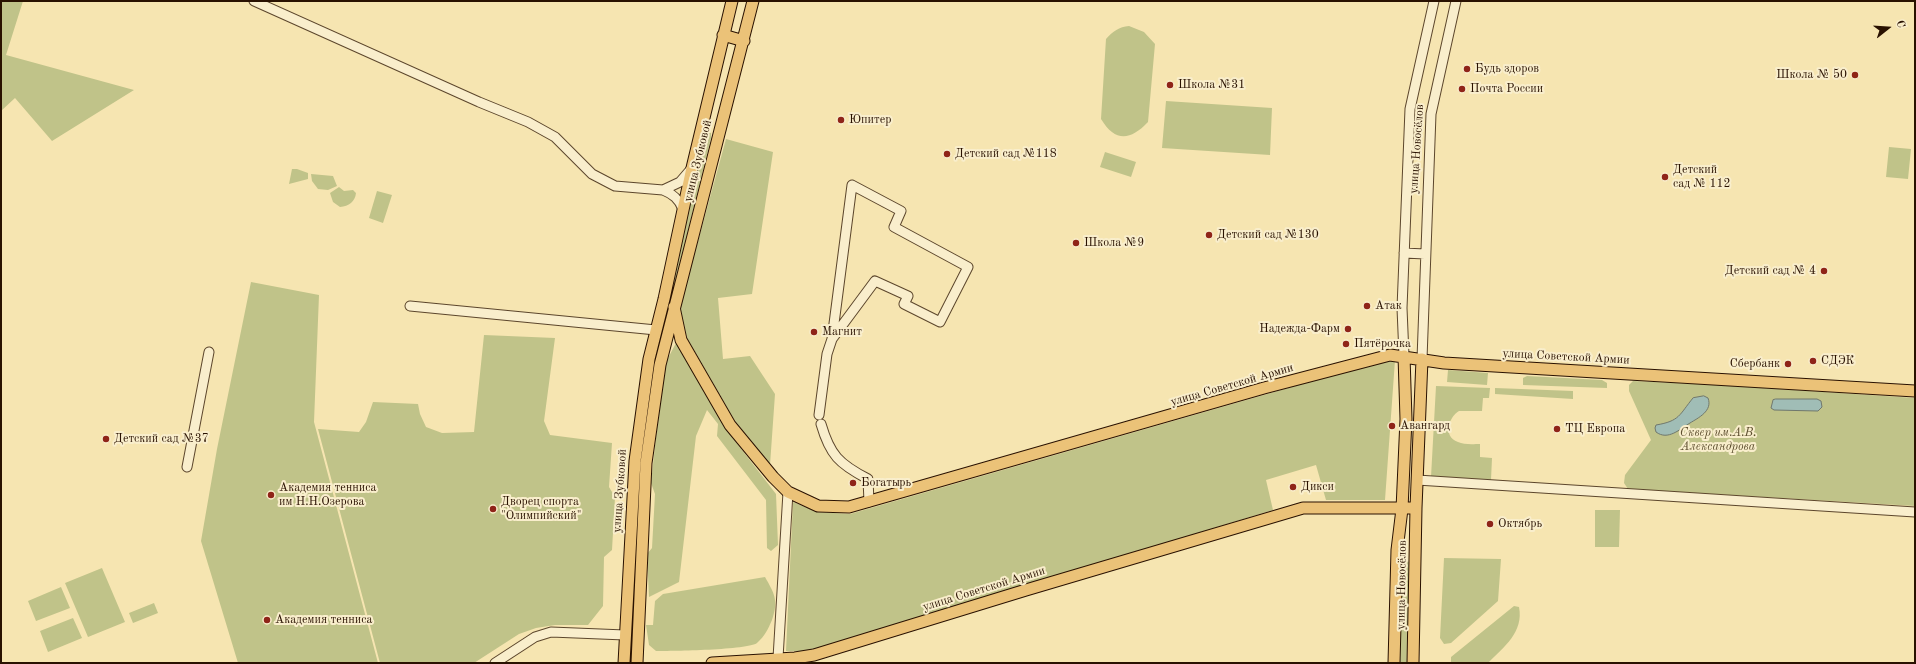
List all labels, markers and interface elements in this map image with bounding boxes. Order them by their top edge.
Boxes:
north arrow [1868,8,1908,48]
text: С [1894,19,1906,29]
place label: Будь здоров [1475,62,1539,76]
marker: Будь здоров [1462,64,1472,74]
place label: Школа № 50 [1776,68,1847,82]
marker: Школа № 50 [1850,70,1860,80]
place label: Школа №31 [1178,78,1245,92]
marker: Школа №31 [1165,80,1175,90]
place label: Почта России [1470,82,1543,96]
marker: Почта России [1457,84,1467,94]
street label: улица Новосёлов [1407,104,1427,194]
place label: Юпитер [849,113,891,127]
marker: Юпитер [836,115,846,125]
street label: улица Зубковой [681,119,715,203]
place label: Детский сад №118 [955,147,1057,161]
marker: Детский сад №118 [942,149,952,159]
place label: Детский сад № 112 [1673,163,1730,191]
marker: Детский сад № 112 [1660,172,1670,182]
place label: Детский сад №130 [1217,228,1319,242]
marker: Детский сад №130 [1204,230,1214,240]
place label: Школа №9 [1084,236,1144,250]
marker: Школа №9 [1071,238,1081,248]
place label: Детский сад № 4 [1725,264,1816,278]
marker: Детский сад № 4 [1819,266,1829,276]
place label: Атак [1375,299,1402,313]
marker: Атак [1362,301,1372,311]
place label: Надежда-Фарм [1259,322,1340,336]
marker: Надежда-Фарм [1343,324,1353,334]
place label: Магнит [822,325,862,339]
marker: Магнит [809,327,819,337]
place label: Пятёрочка [1354,337,1411,351]
marker: Пятёрочка [1341,339,1351,349]
street label: улица Советской Армии [1502,346,1630,368]
place label: СДЭК [1821,354,1854,368]
marker: СДЭК [1808,356,1818,366]
place label: Сбербанк [1730,357,1780,371]
marker: Сбербанк [1783,359,1793,369]
street label: улица Советской Армии [1169,361,1295,409]
place label: Авангард [1400,419,1450,433]
marker: Авангард [1387,421,1397,431]
place label: ТЦ Европа [1565,422,1625,436]
marker: ТЦ Европа [1552,424,1562,434]
park label: Сквер им.А.В. Александрова [1680,426,1756,454]
place label: Детский сад №37 [114,432,209,446]
marker: Детский сад №37 [101,434,111,444]
street label: улица Зубковой [610,449,630,533]
place label: Богатырь [861,476,911,490]
marker: Богатырь [848,478,858,488]
place label: Дикси [1301,480,1334,494]
place label: Академия тенниса им Н.Н.Озерова [279,481,376,509]
marker: Дикси [1288,482,1298,492]
marker: Академия тенниса им Н.Н.Озерова [266,490,276,500]
place label: Дворец спорта "Олимпийский" [501,495,581,523]
marker: Дворец спорта "Олимпийский" [488,504,498,514]
place label: Октябрь [1498,517,1542,531]
marker: Октябрь [1485,519,1495,529]
street label: улица Новосёлов [1394,540,1410,630]
street label: улица Советской Армии [921,564,1047,614]
place label: Академия тенниса [275,613,372,627]
marker: Академия тенниса [262,615,272,625]

